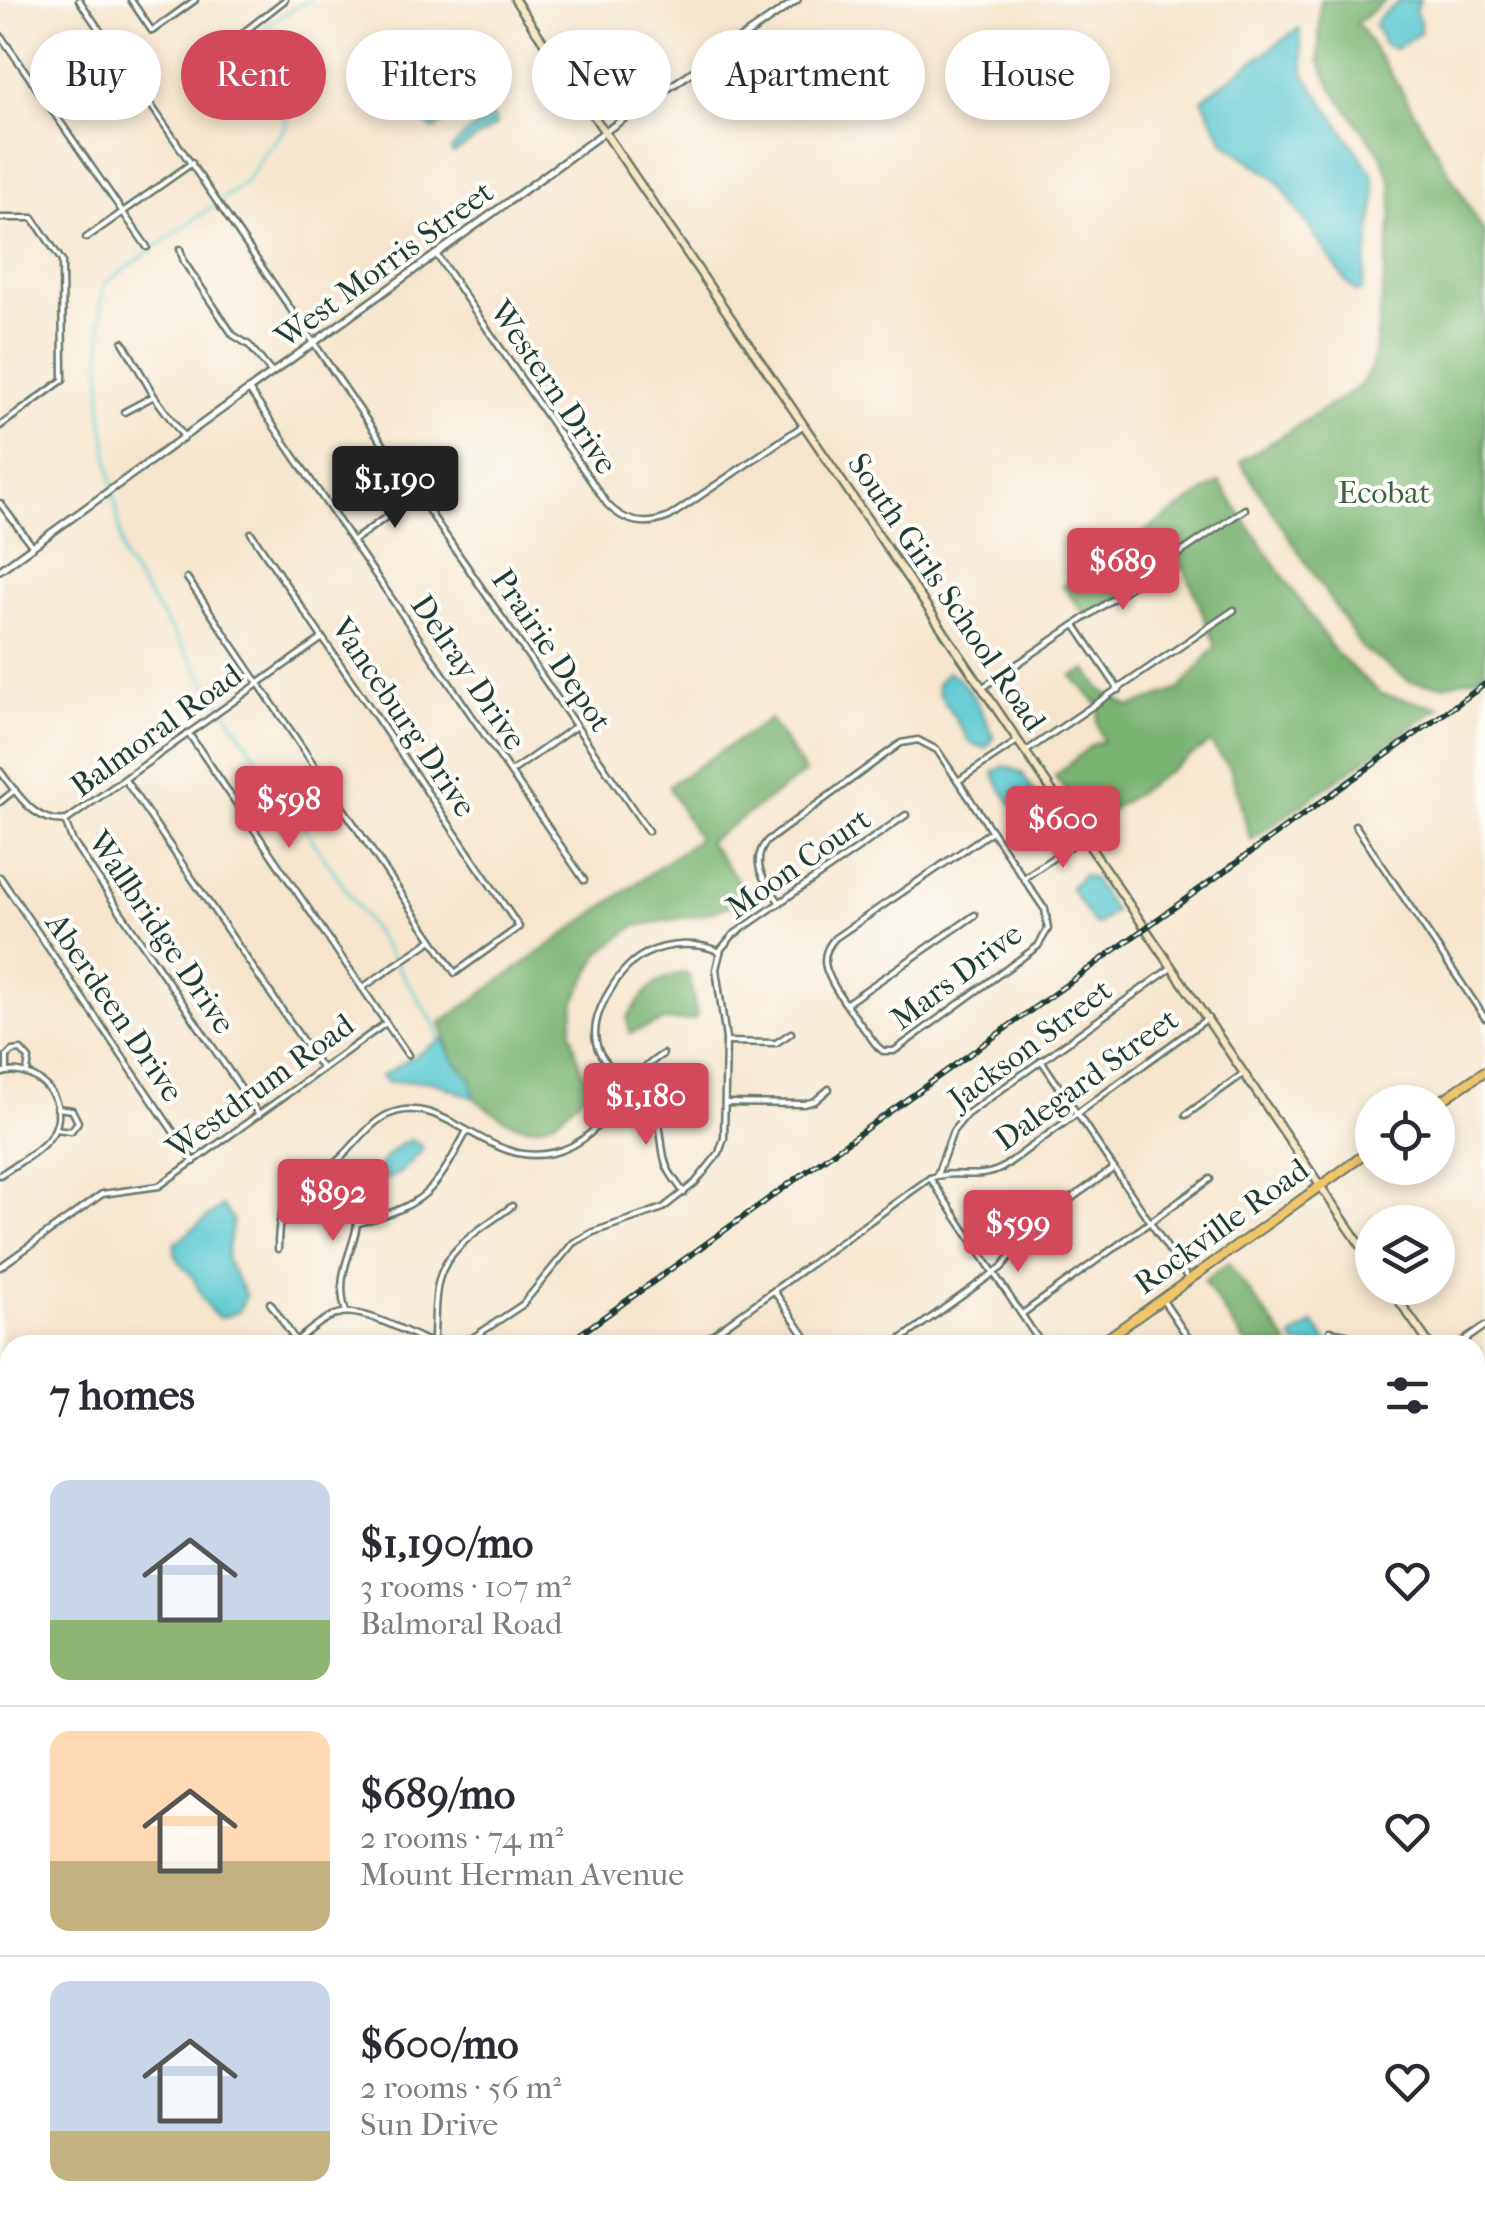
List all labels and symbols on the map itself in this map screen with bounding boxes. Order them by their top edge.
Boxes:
street label: West Morris Street [267,173,501,356]
street label: Western Drive [481,293,625,481]
pin: $1,190 [314,446,476,531]
street label: South Girls School Road [840,446,1054,739]
park label: Ecobat [1338,474,1431,511]
pin: $689 [1064,528,1182,613]
street label: Prairie Depot [484,562,620,739]
street label: Delray Drive [403,588,534,757]
street label: Vanceburg Drive [323,610,484,824]
street label: Balmoral Road [64,656,249,805]
pin: $598 [230,766,348,851]
pin: $600 [1004,786,1122,871]
street label: Moon Court [719,800,878,927]
street label: Wallbridge Drive [80,823,243,1041]
street label: Aberdeen Drive [37,904,191,1109]
street label: Mars Drive [883,915,1029,1038]
street label: Jackson Street [939,971,1119,1119]
street label: Dalegard Street [987,1000,1186,1158]
street label: Westdrum Road [159,1006,362,1167]
pin: $1,180 [565,1063,727,1148]
street label: Rockville Road [1127,1150,1316,1302]
pin: $892 [274,1159,392,1244]
pin: $599 [959,1190,1077,1275]

